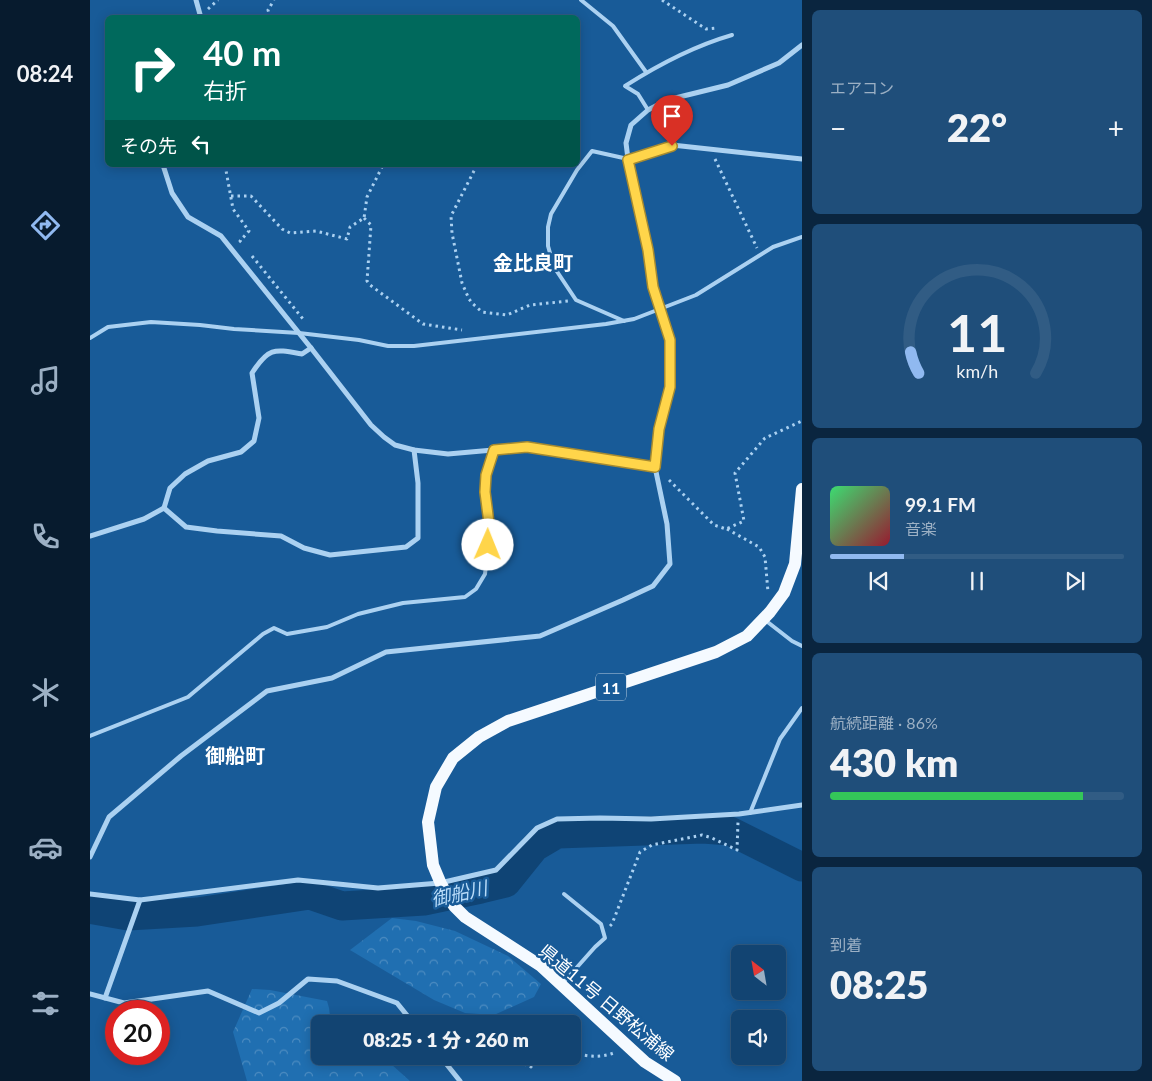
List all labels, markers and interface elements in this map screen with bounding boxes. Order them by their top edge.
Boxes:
text: 40 m [203,31,281,73]
icon: right [120,35,185,100]
text: 08:24 [17,60,73,87]
text: 右折 [203,77,247,104]
text: エアコン [830,78,894,97]
pin [651,95,693,146]
icon: arrive [658,102,686,130]
text: 22° [947,104,1007,150]
text: − [830,111,846,145]
text: + [1108,111,1124,145]
icon: left [187,130,215,158]
text: その先 [120,134,177,157]
icon: directions [28,208,63,243]
district label: 金比良町 [493,250,573,274]
text: 11 [947,301,1007,363]
text: km/h [956,360,998,382]
icon: music [28,363,63,398]
text: 99.1 FM [905,493,976,516]
position arrow [461,518,513,570]
icon: phone [28,519,63,554]
text: 音楽 [905,519,937,538]
icon: previous [865,567,893,595]
icon: pause [963,567,991,595]
icon: next [1061,567,1089,595]
road number: 11 [596,674,626,700]
icon: climate [28,675,63,710]
text: 航続距離 · 86% [830,713,938,732]
text: 430 km [830,739,958,785]
district label: 御船町 [205,743,265,767]
icon: car [28,830,63,865]
water label: 御船川 [429,875,491,910]
text: 到着 [830,935,862,954]
street label: 県道11号 日野松浦線 [535,939,679,1065]
north arrow [731,945,786,1000]
map controls [731,945,786,1065]
text: 08:25 [830,961,928,1007]
icon: filters [28,986,63,1021]
speed limit sign: 20 [105,1000,170,1065]
button: sound [731,1010,786,1065]
text: 08:25 · 1 分 · 260 m [363,1028,529,1051]

